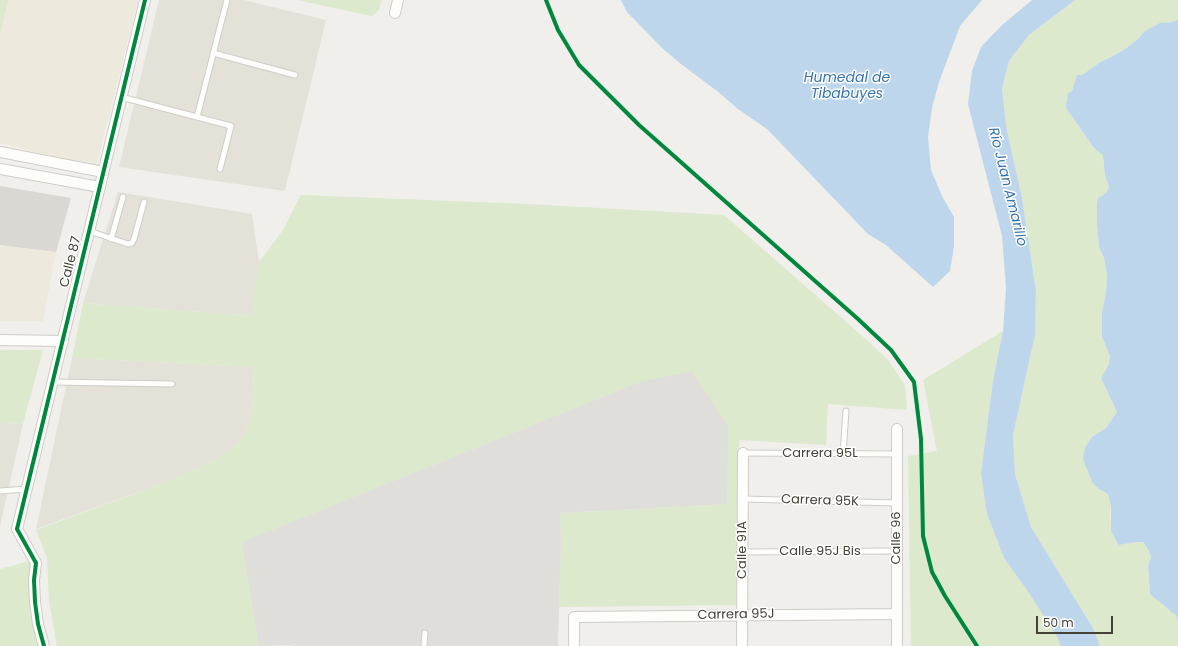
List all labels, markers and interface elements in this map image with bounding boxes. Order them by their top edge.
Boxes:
water label: Humedal de Tibabuyes [804,70,890,102]
water label: Río Juan Amarillo [984,126,1030,248]
street label: Calle 87 [57,235,85,289]
street label: Carrera 95L [782,446,858,462]
street label: Carrera 95K [781,492,859,510]
street label: Calle 96 [889,511,905,565]
street label: Calle 91A [735,521,751,579]
street label: Calle 95J Bis [779,544,861,560]
street label: Carrera 95J [697,607,775,623]
scale bar [1038,608,1115,634]
text: 50 m [1043,614,1074,631]

